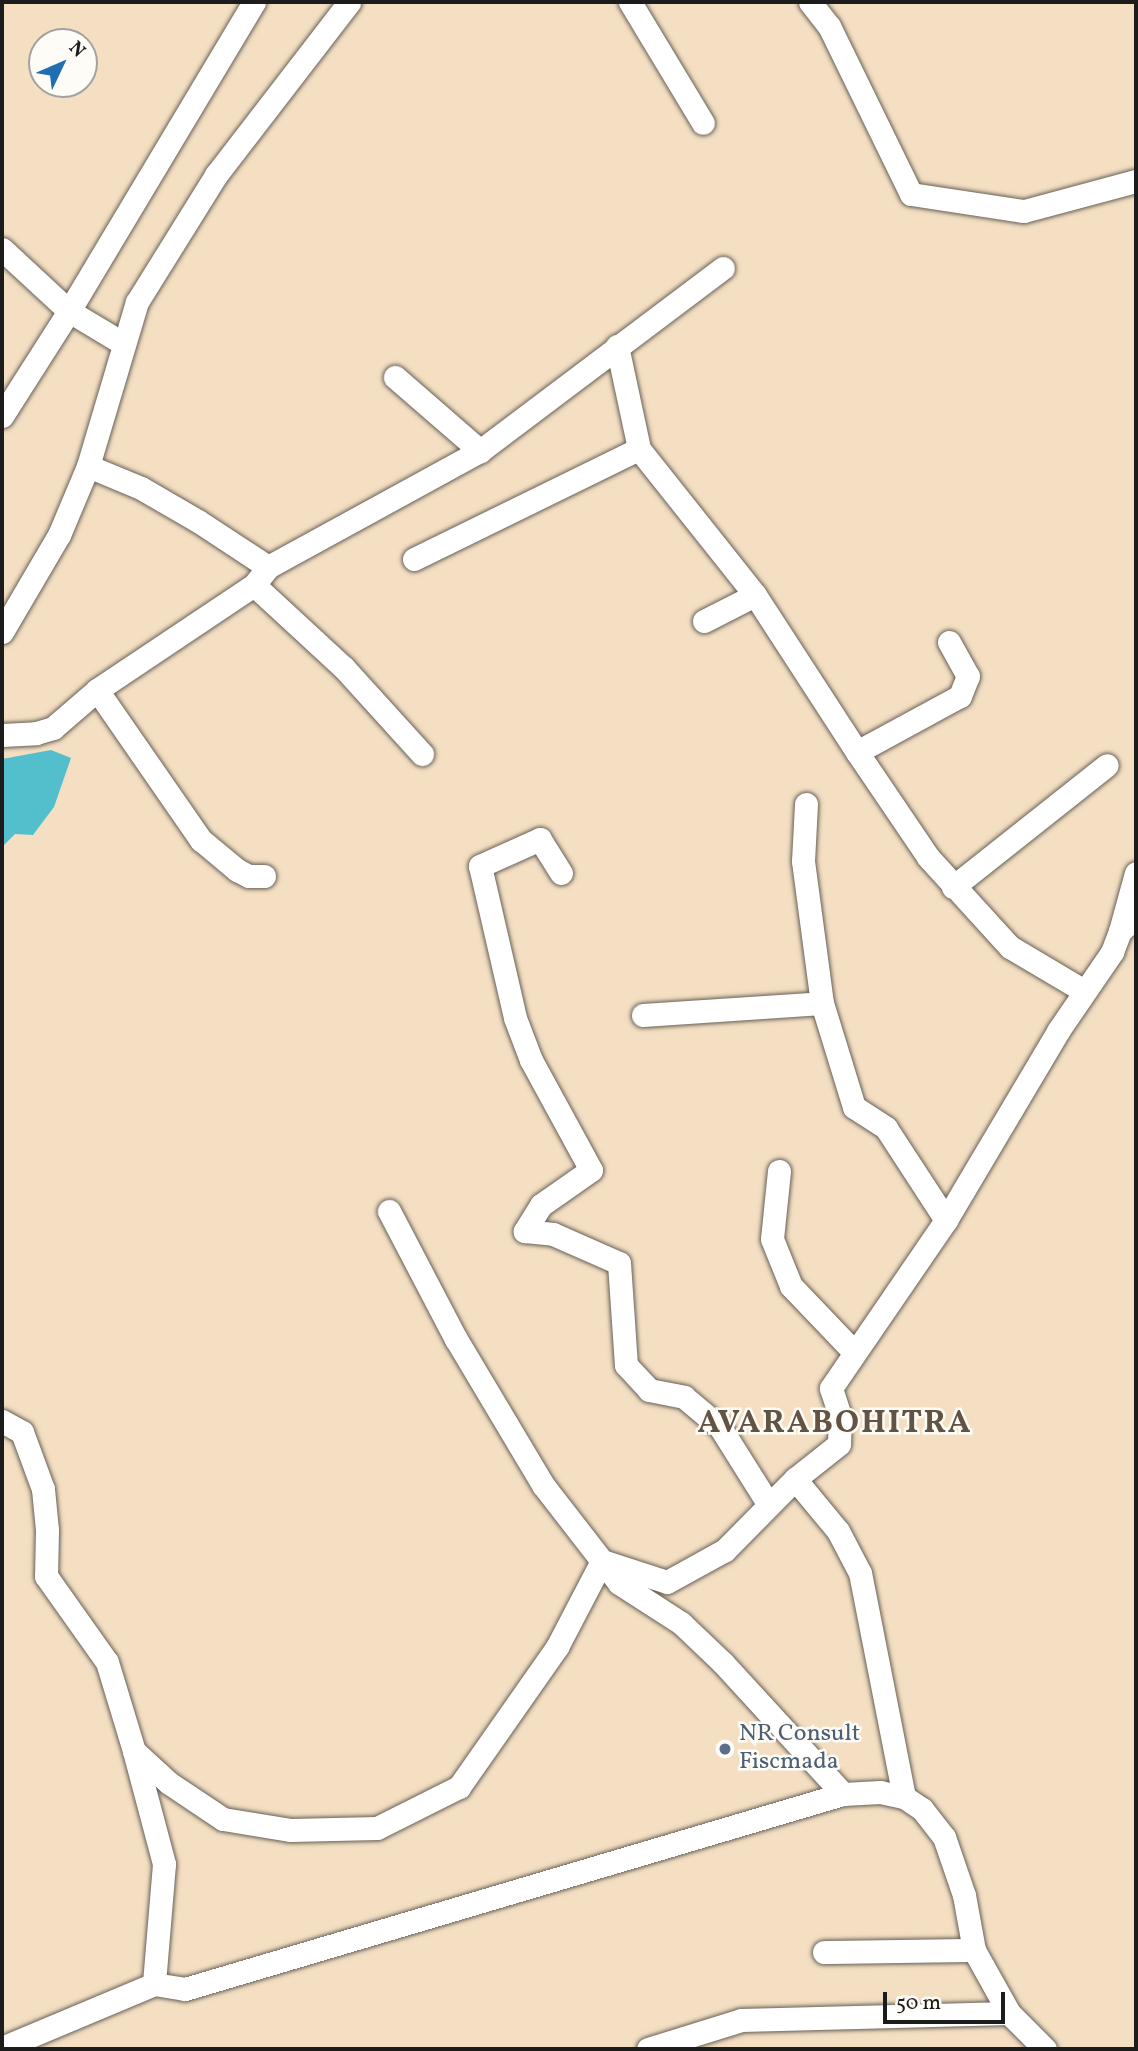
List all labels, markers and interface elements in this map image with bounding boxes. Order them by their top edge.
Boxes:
north arrow [28,28,98,98]
text: N [63,36,91,64]
district label: AVARABOHITRA [699,1405,971,1443]
place label: NR Consult Fiscmada [739,1721,860,1777]
marker: NR Consult Fiscmada [717,1741,733,1757]
scale bar [886,1978,1009,2022]
text: 50 m [896,1989,941,2018]

